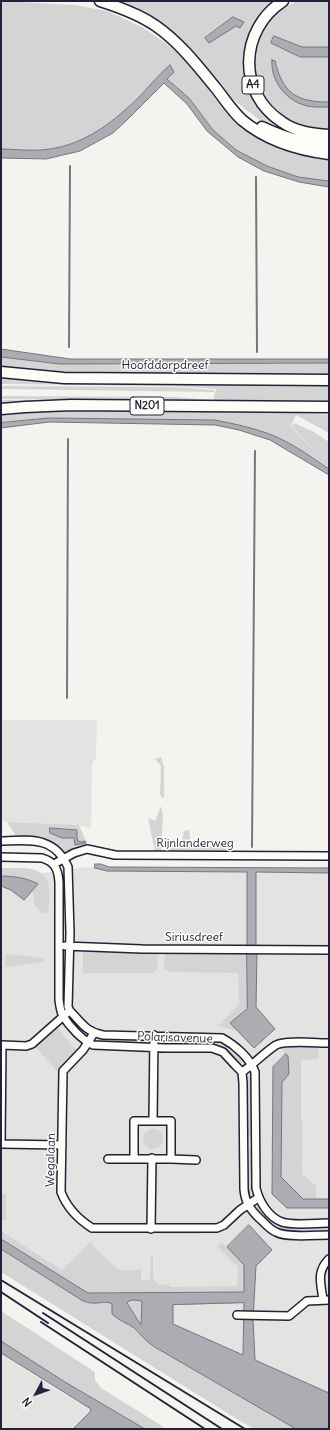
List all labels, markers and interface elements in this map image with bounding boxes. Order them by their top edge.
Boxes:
road number: A4 [242,76,264,94]
street label: Hoofddorpdreef [122,359,208,373]
road number: N201 [130,397,164,415]
street label: Rijnlanderweg [156,837,234,851]
street label: Siriusdreef [165,931,223,945]
street label: Polarisavenue [137,1029,213,1047]
street label: Wegalaan [43,1133,59,1187]
north arrow [16,1374,56,1414]
text: N [19,1394,35,1409]

